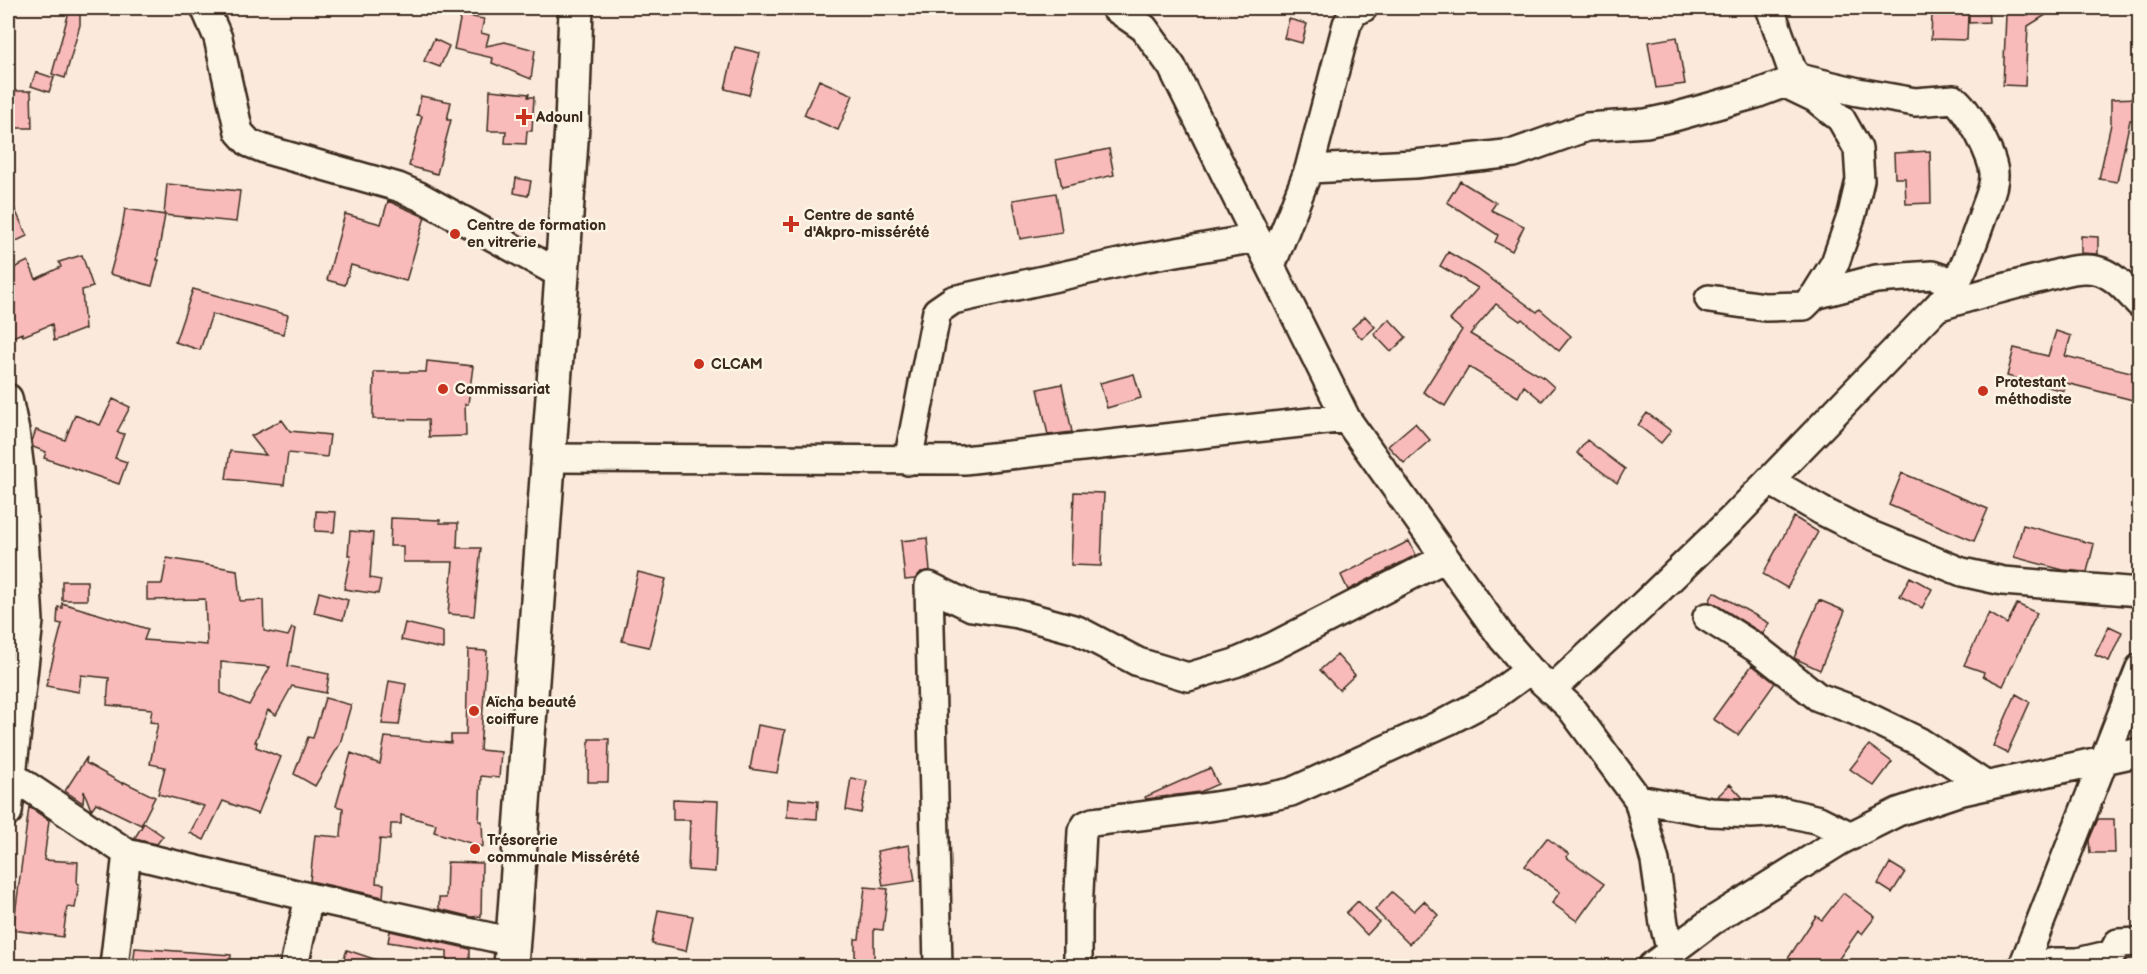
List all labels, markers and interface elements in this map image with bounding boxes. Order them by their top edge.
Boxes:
place label: Adounl [535,108,583,127]
marker: Adounl [517,110,531,124]
place label: Centre de santé d'Akpro-missérété [804,206,930,242]
marker: Centre de santé d'Akpro-missérété [782,215,800,233]
place label: Centre de formation en vitrerie [467,216,606,252]
marker: Centre de formation en vitrerie [448,227,462,241]
place label: CLCAM [711,355,763,374]
marker: CLCAM [692,357,706,371]
place label: Protestant méthodiste [1995,373,2072,409]
place label: Commissariat [455,380,550,399]
marker: Commissariat [436,382,450,396]
marker: Protestant méthodiste [1976,384,1990,398]
place label: Aïcha beauté coiffure [485,693,576,729]
marker: Aïcha beauté coiffure [467,704,481,718]
place label: Trésorerie communale Missérété [487,831,640,867]
marker: Trésorerie communale Missérété [468,842,482,856]

